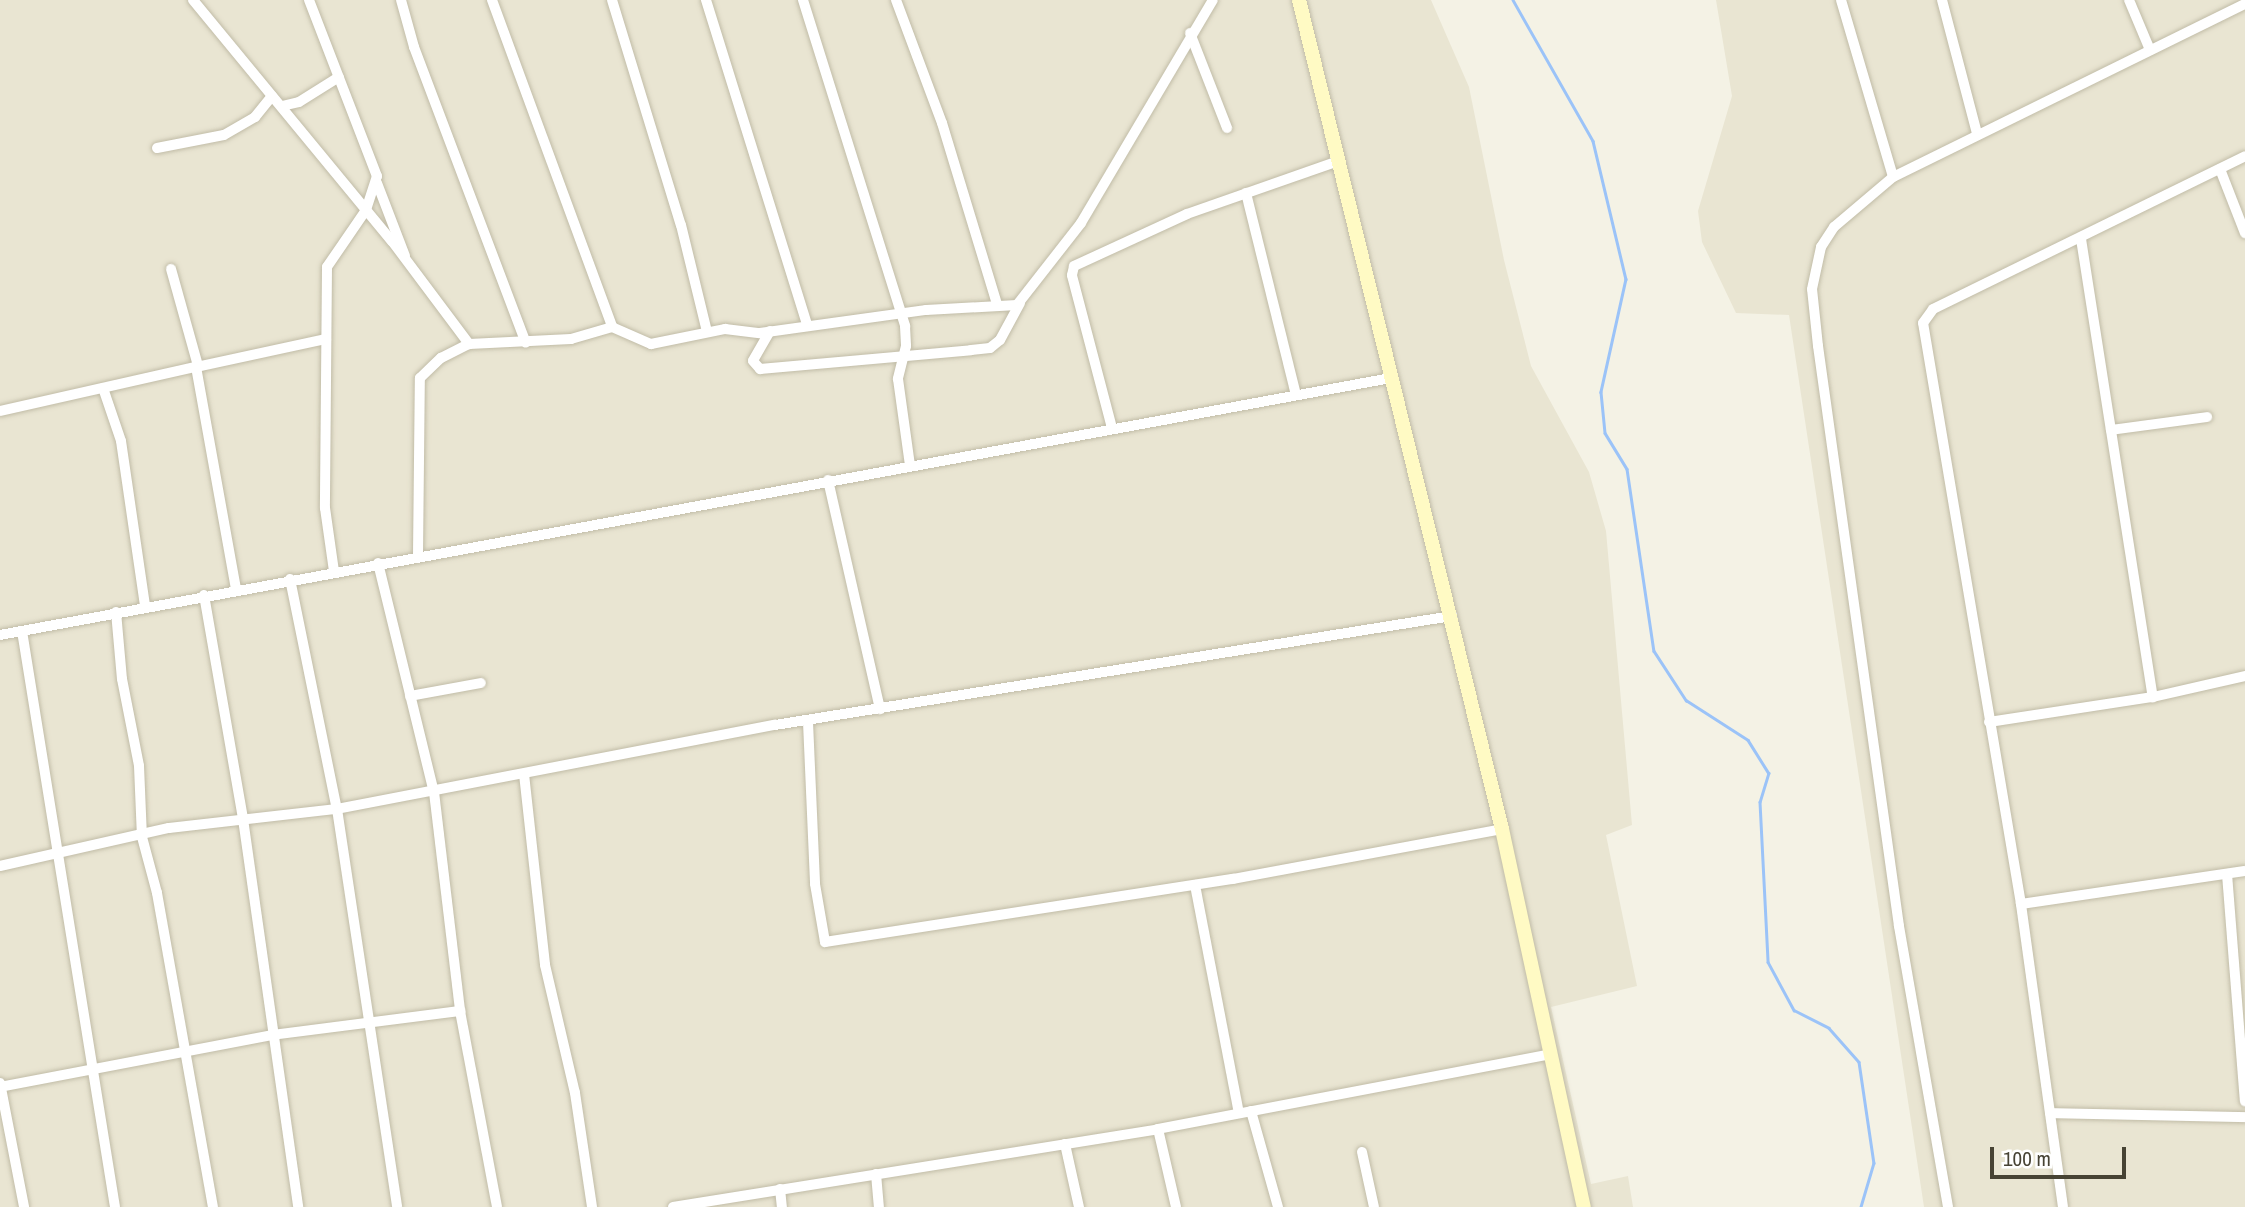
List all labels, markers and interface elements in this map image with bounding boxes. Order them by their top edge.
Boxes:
scale bar [1993,1134,2130,1178]
text: 100 m [2003,1144,2051,1173]

